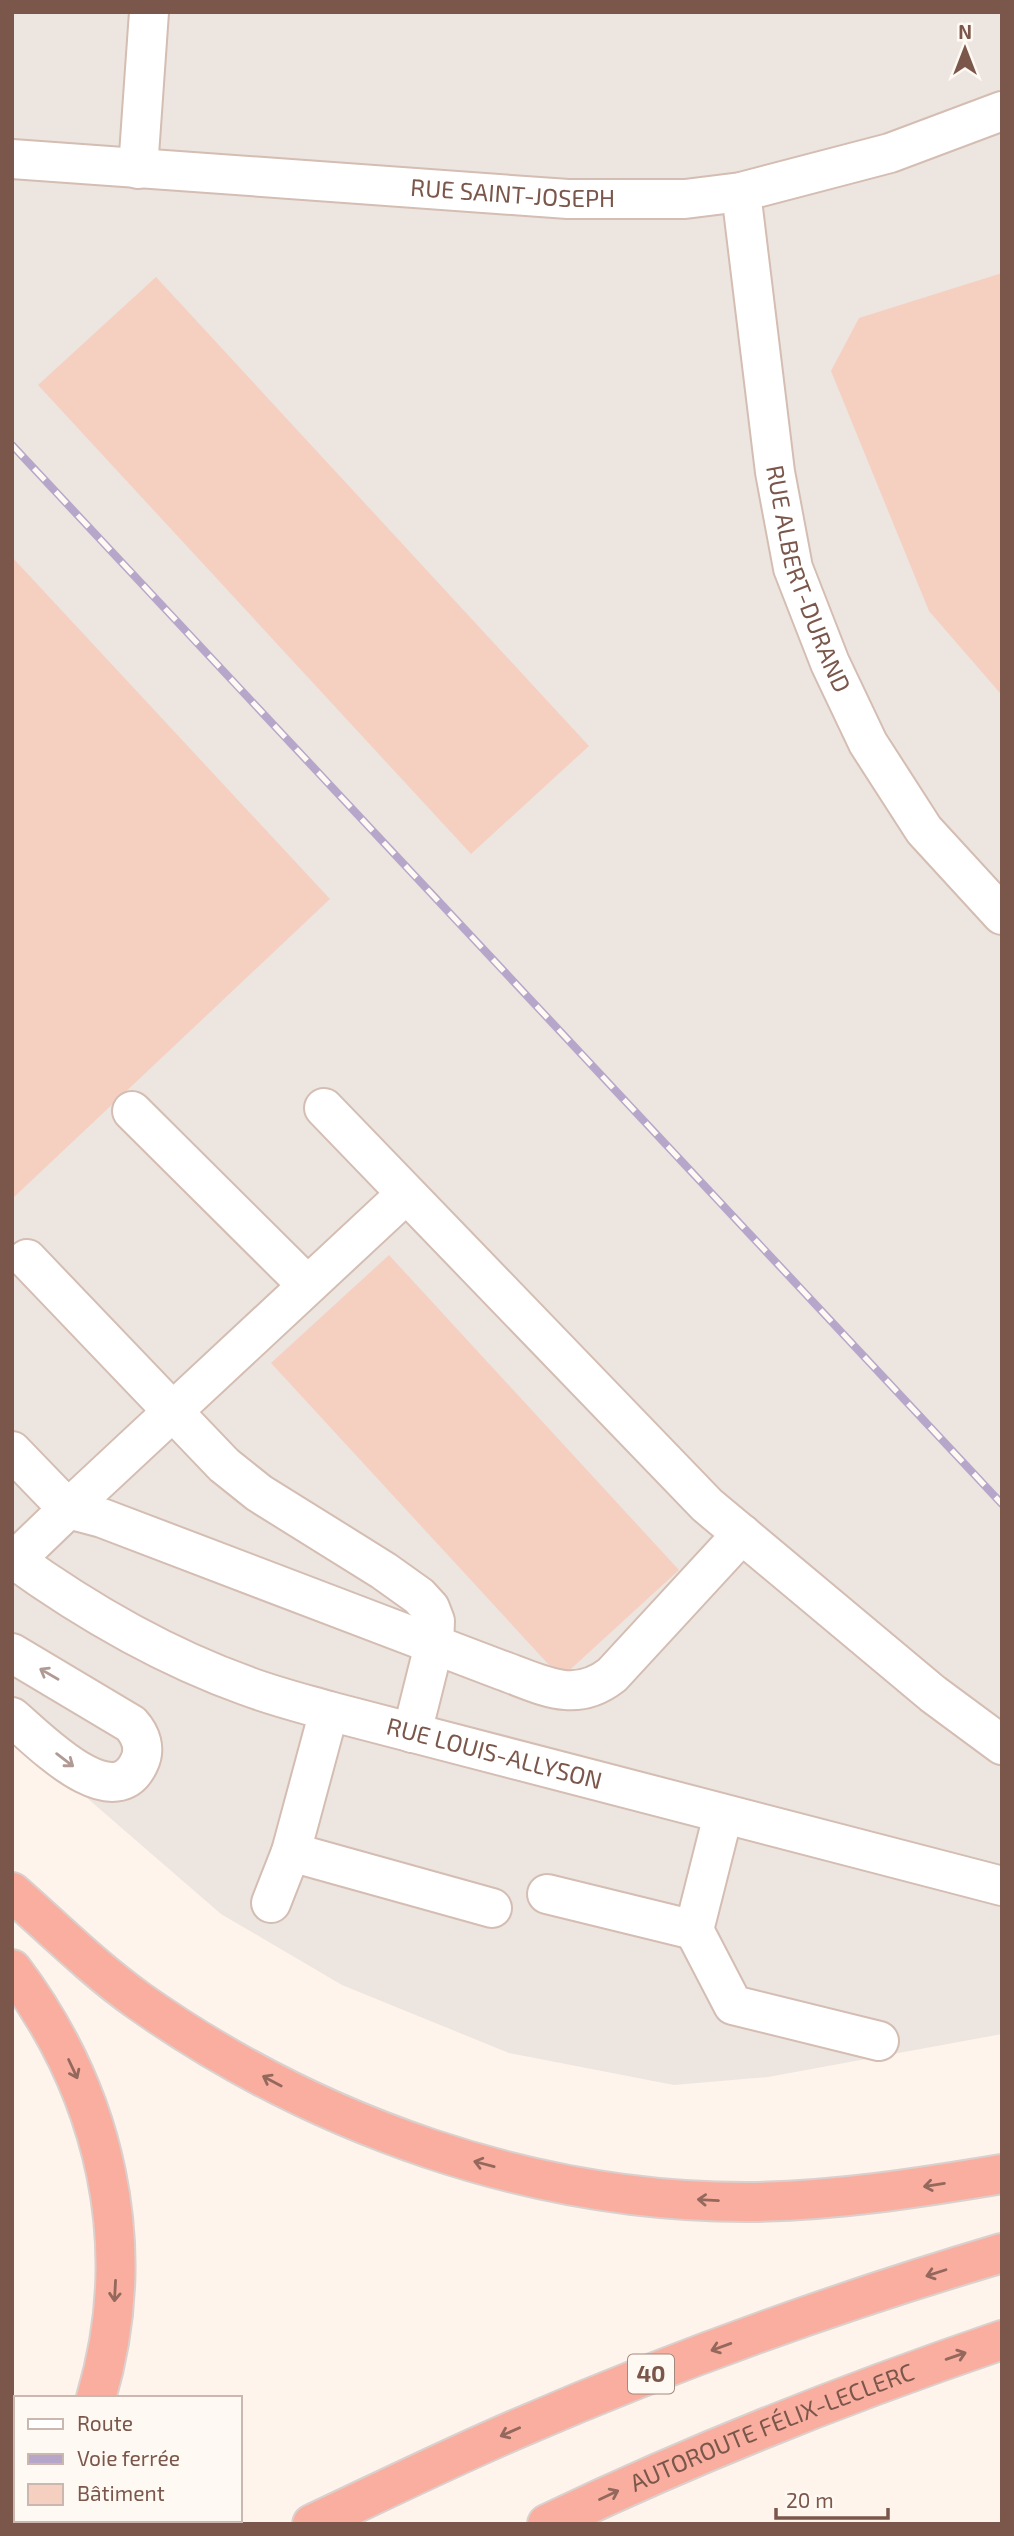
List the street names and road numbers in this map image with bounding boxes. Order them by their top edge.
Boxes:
street label: RUE SAINT-JOSEPH [409,172,615,212]
street label: RUE ALBERT-DURAND [761,462,858,697]
street label: RUE LOUIS-ALLYSON [384,1711,606,1794]
road number: 40 [628,2354,674,2394]
street label: AUTOROUTE FÉLIX-LECLERC [625,2356,918,2497]

